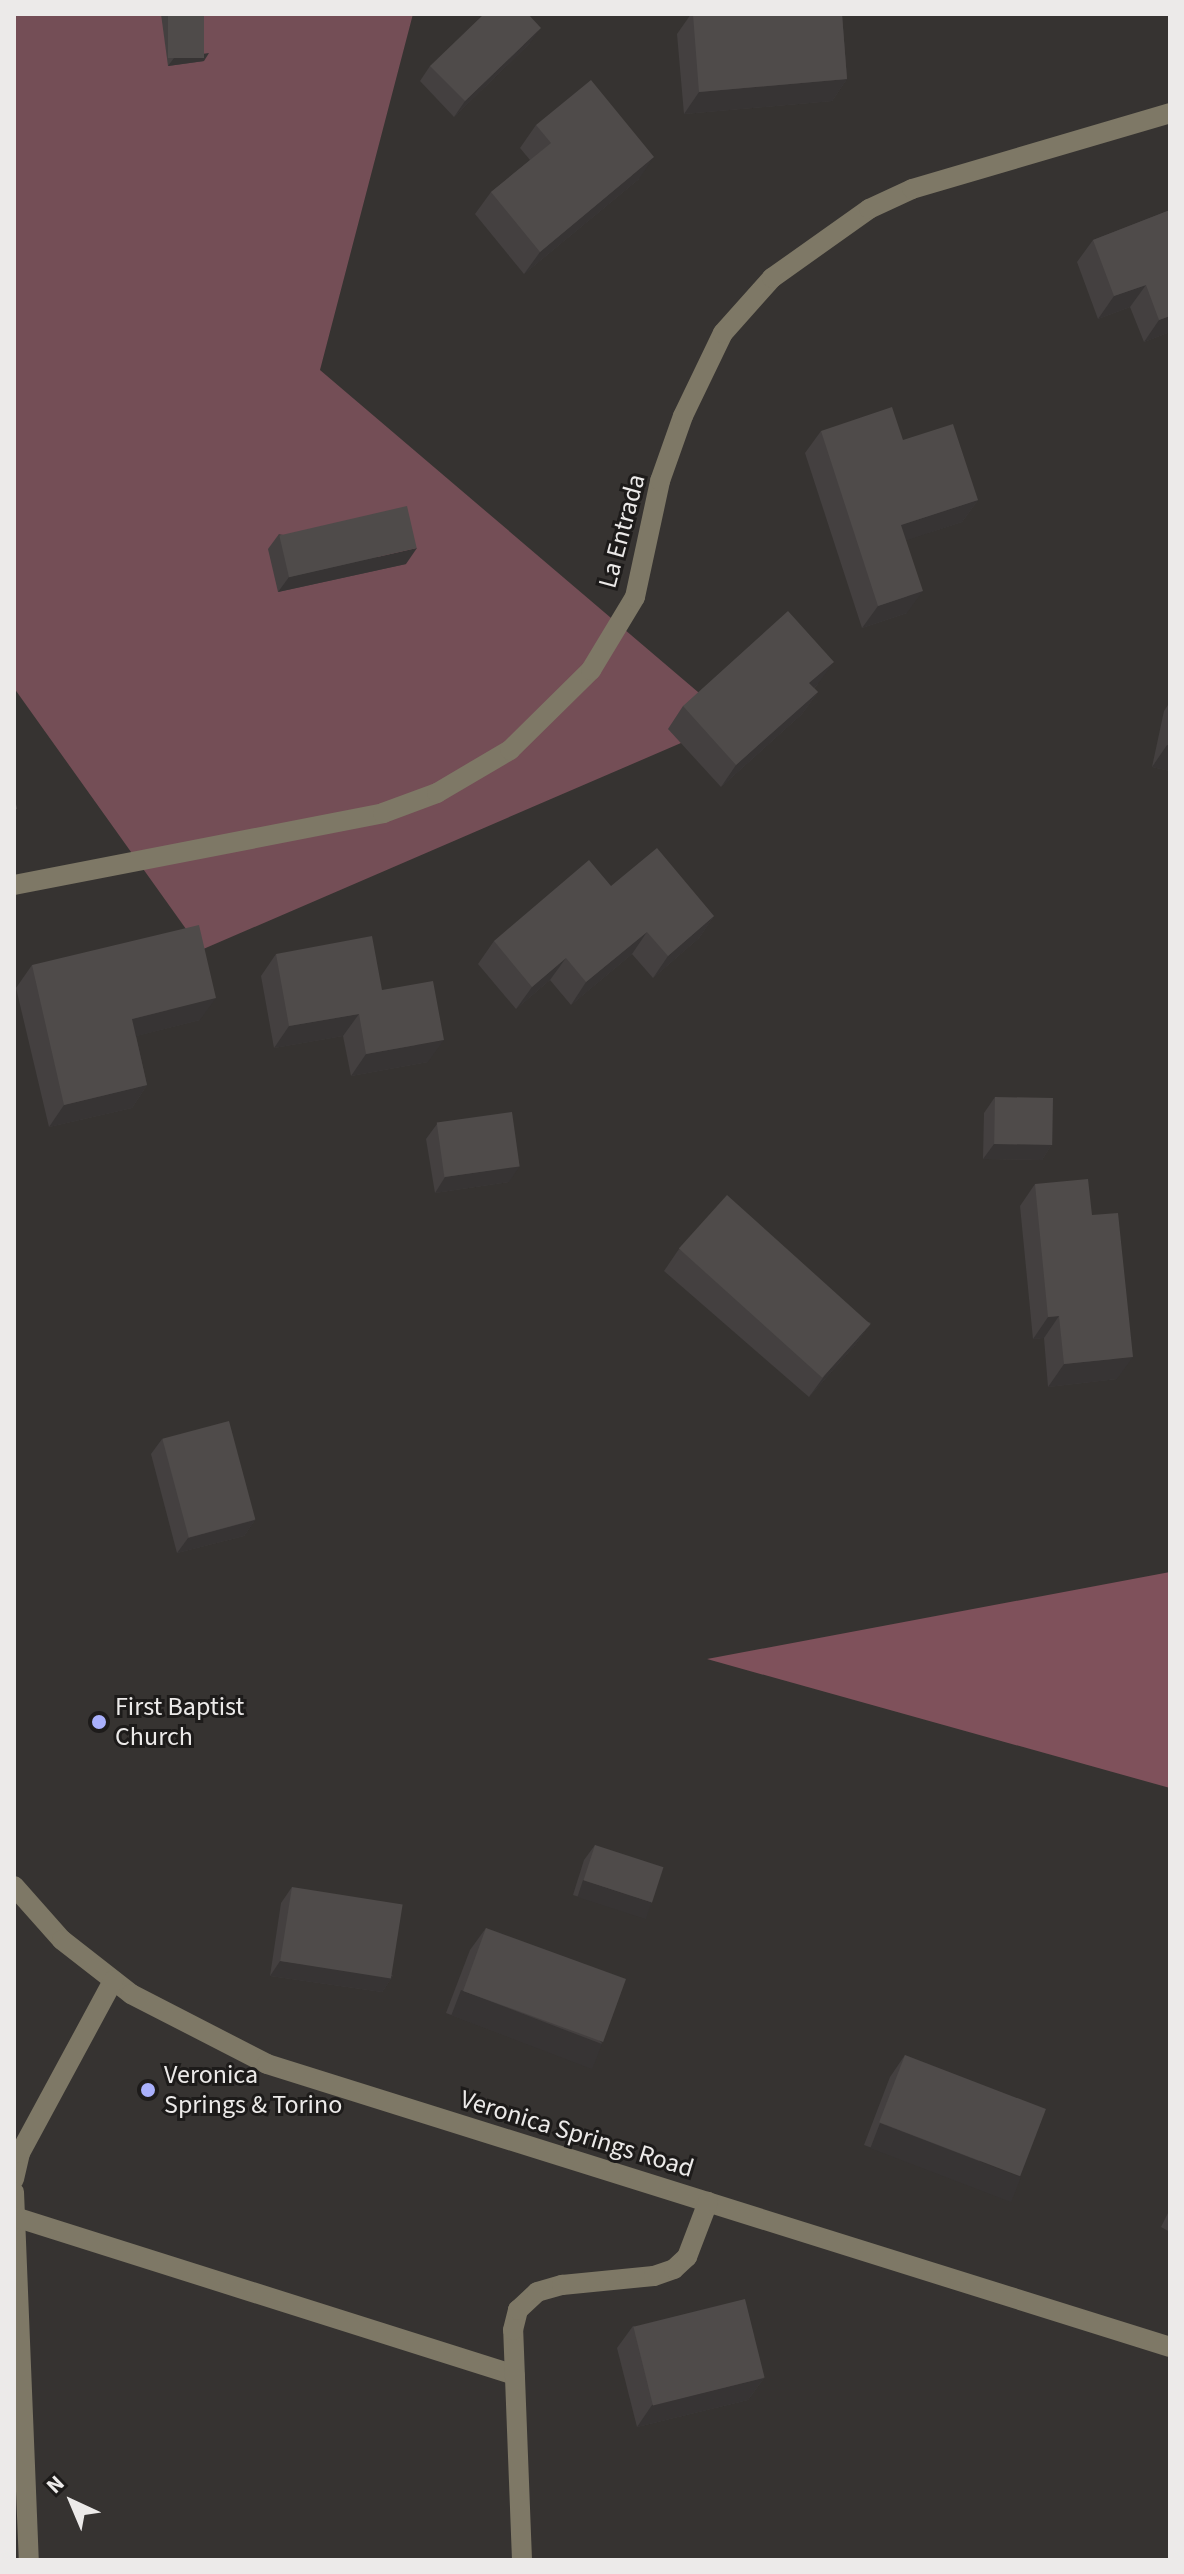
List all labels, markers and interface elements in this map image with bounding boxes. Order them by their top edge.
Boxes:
street label: La Entrada [592,471,652,591]
place label: First Baptist Church [115,1691,244,1752]
marker: First Baptist Church [90,1713,108,1731]
place label: Veronica Springs & Torino [164,2059,342,2120]
marker: Veronica Springs & Torino [139,2081,157,2099]
street label: Veronica Springs Road [457,2084,697,2184]
north arrow [32,2462,112,2542]
text: N [39,2468,72,2501]

